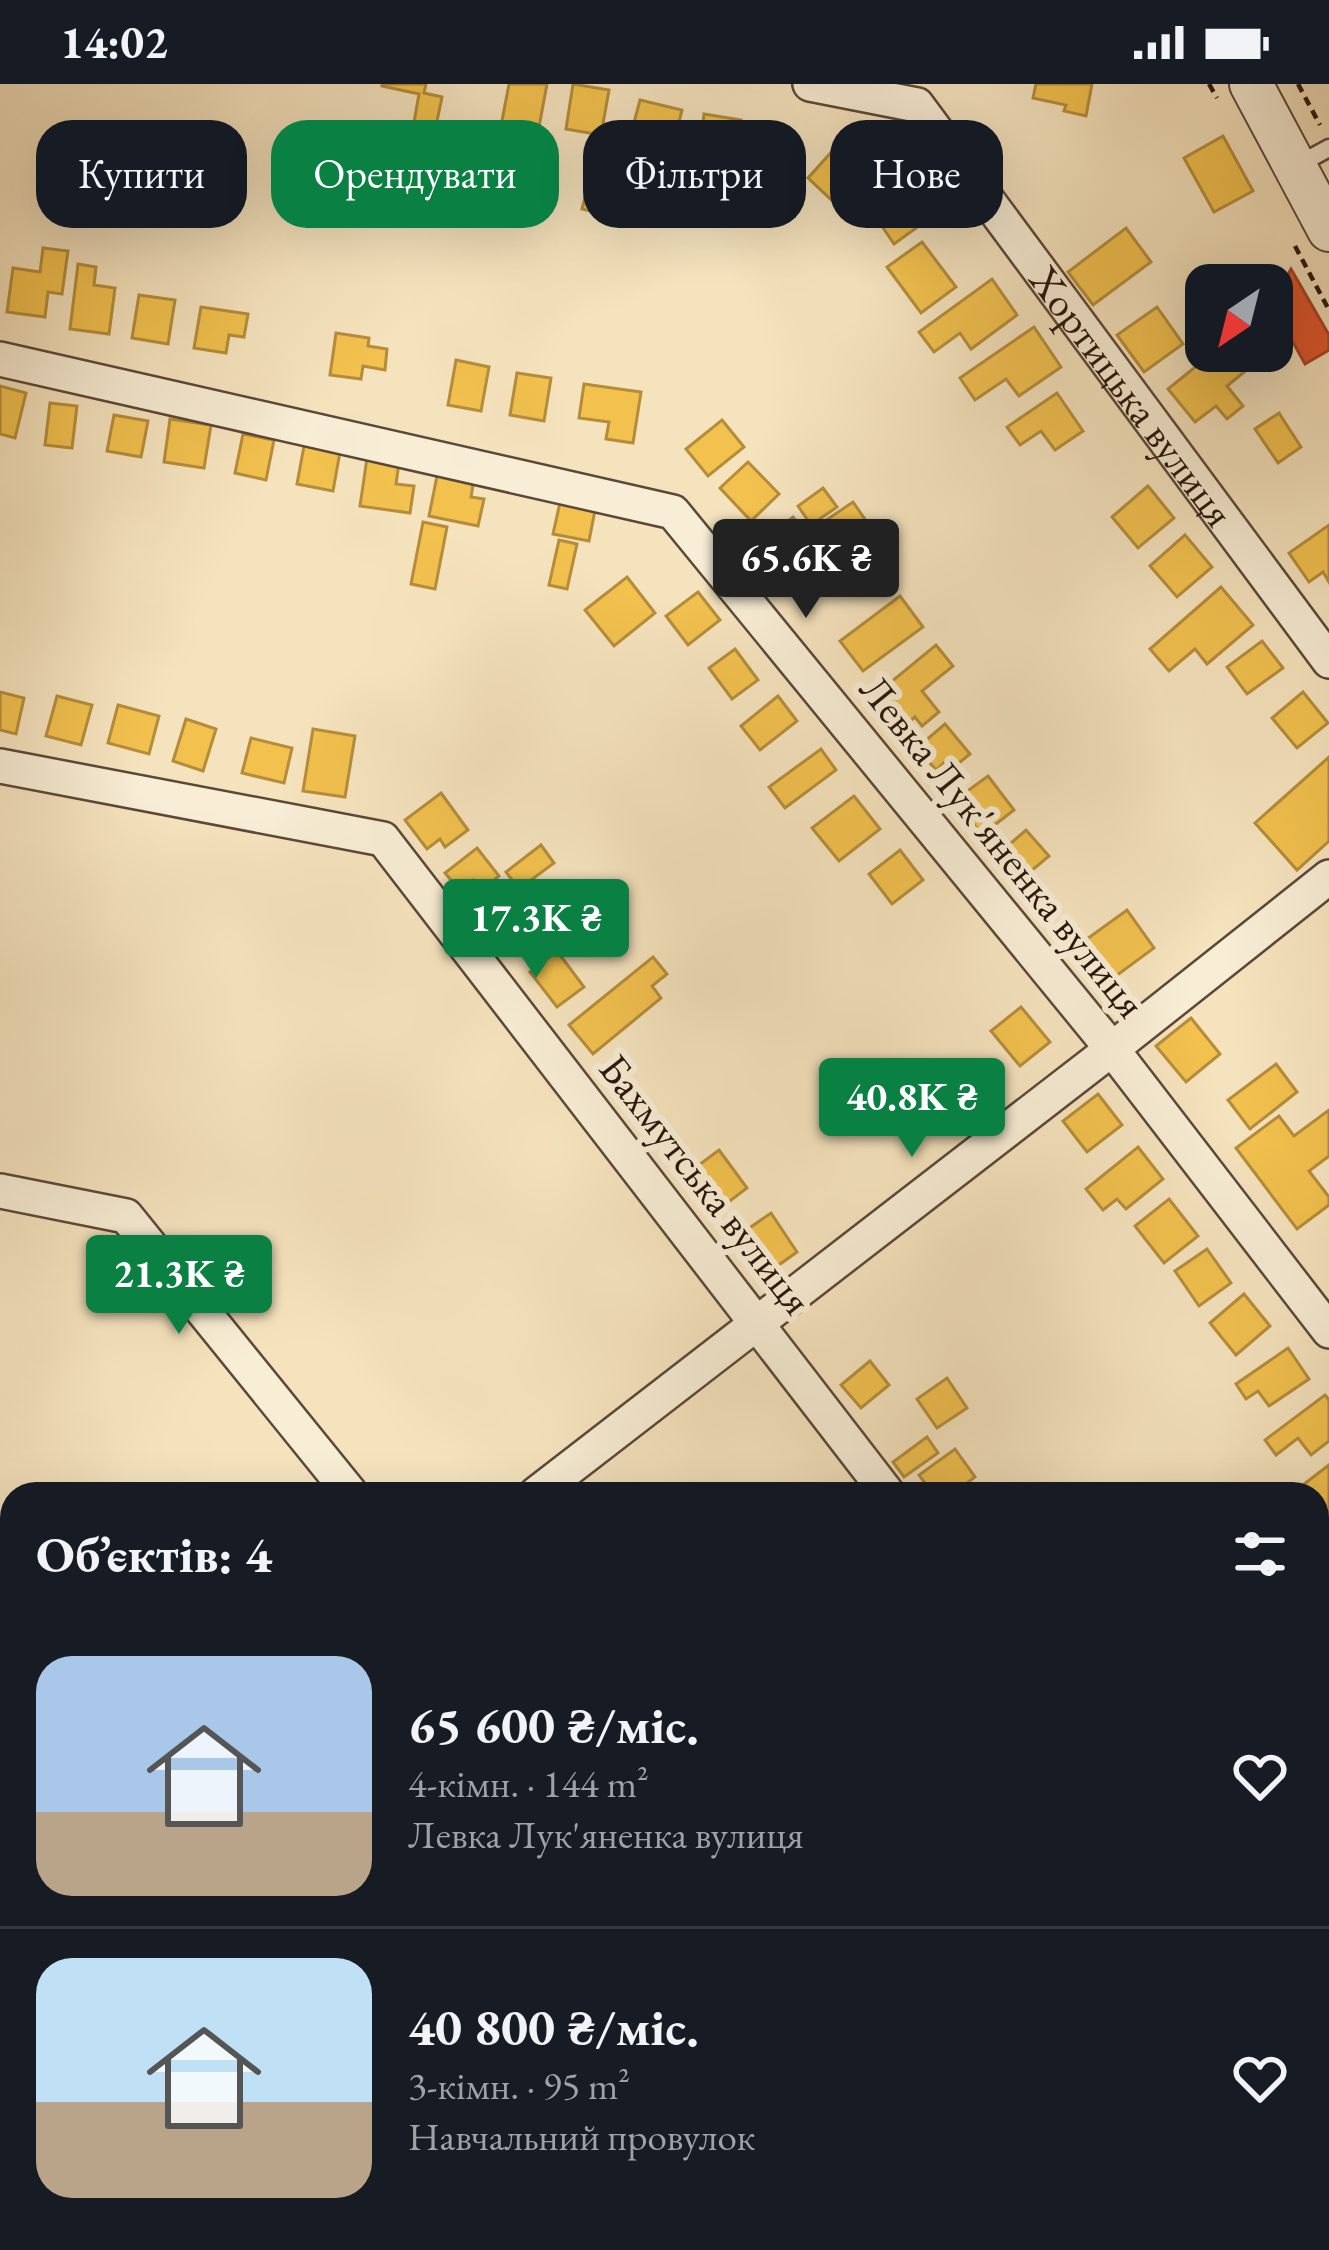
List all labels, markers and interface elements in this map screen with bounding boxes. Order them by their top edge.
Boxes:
text: 14:02 [60,13,168,71]
chip: Купити [36,120,247,228]
chip: Орендувати [271,120,559,228]
chip: Фільтри [583,120,806,228]
chip: Нове [830,120,1003,228]
street label: Хортицька вулиця [1017,253,1247,537]
north arrow [1185,264,1293,372]
map controls [1185,264,1293,372]
pin: 65.6K ₴ [695,519,917,621]
text: 65.6K ₴ [740,532,872,583]
street label: Левка Лук'яненка вулиця [848,663,1158,1029]
pin: 17.3K ₴ [425,879,647,981]
text: 17.3K ₴ [470,892,602,943]
street label: Бахмутська вулиця [587,1043,825,1325]
pin: 40.8K ₴ [801,1058,1023,1160]
text: 40.8K ₴ [846,1071,978,1122]
pin: 21.3K ₴ [68,1235,290,1337]
text: 21.3K ₴ [113,1248,245,1299]
text: Об’єктів: 4 [36,1521,272,1587]
icon: filters [1227,1521,1293,1587]
text: 65 600 ₴/міс. [408,1692,699,1758]
icon: home [132,1704,276,1848]
icon: heart [1227,1743,1293,1809]
text: 4-кімн. · 144 m² [408,1758,649,1809]
text: Левка Лук'яненка вулиця [408,1809,804,1860]
text: 40 800 ₴/міс. [408,1994,699,2060]
icon: home [132,2006,276,2150]
icon: heart [1227,2045,1293,2111]
text: 3-кімн. · 95 m² [408,2060,630,2111]
text: Навчальний провулок [408,2111,756,2162]

